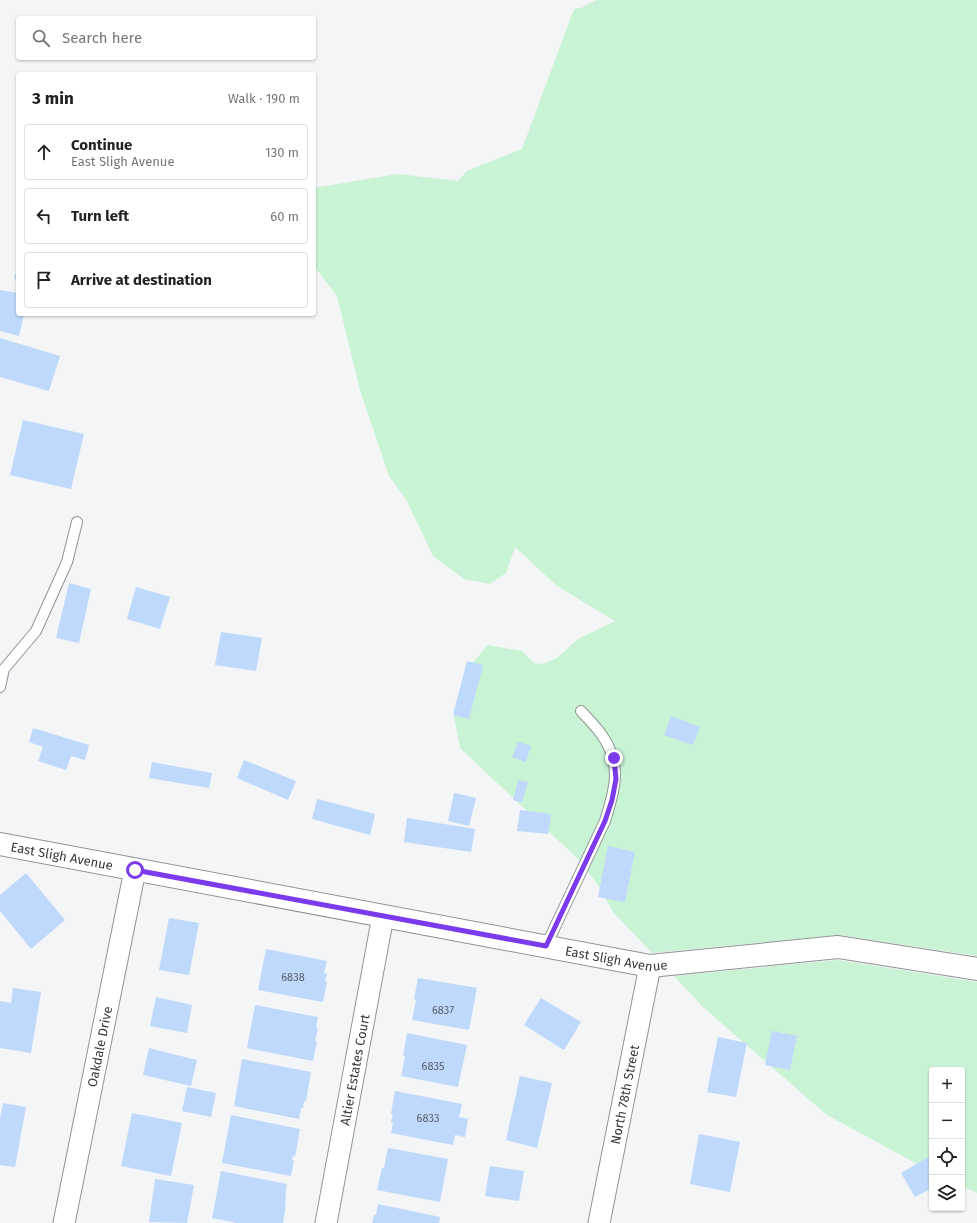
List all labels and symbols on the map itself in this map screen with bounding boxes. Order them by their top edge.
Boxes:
route end [605,749,623,767]
street label: East Sligh Avenue [10,839,114,873]
route start [126,861,144,879]
street label: East Sligh Avenue [564,943,668,974]
house number: 6838 [281,971,305,984]
house number: 6837 [432,1004,454,1017]
street label: Oakdale Drive [84,1005,115,1088]
street label: Altier Estates Court [337,1012,372,1127]
street label: North 78th Street [607,1043,642,1146]
house number: 6835 [422,1060,445,1073]
house number: 6833 [417,1112,439,1125]

